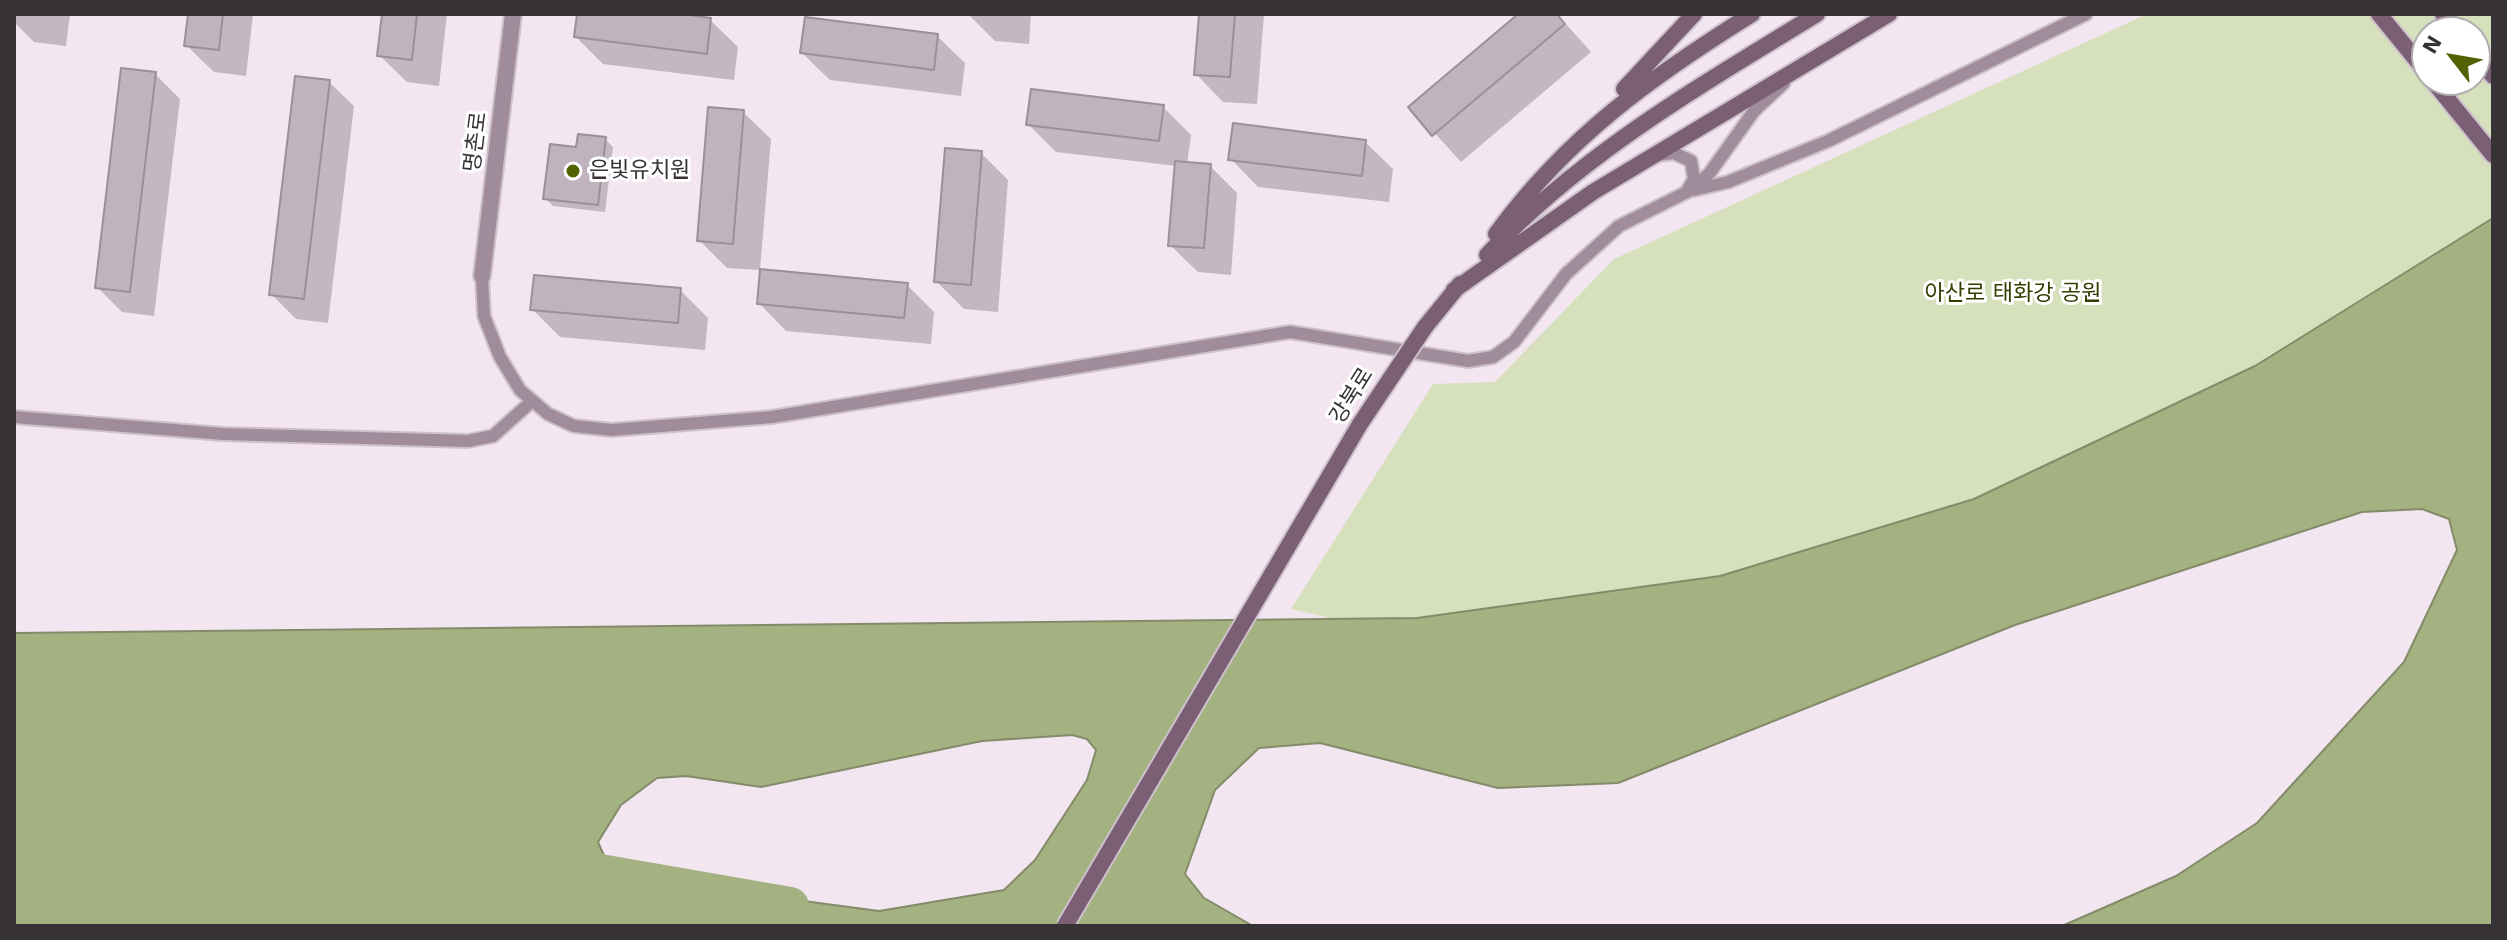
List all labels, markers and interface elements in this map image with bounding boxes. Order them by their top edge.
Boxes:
north arrow [2411,16,2491,96]
text: N [2417,31,2447,58]
street label: 명촌로 [459,110,493,174]
place label: 은빛유치원 [589,158,690,184]
marker: 은빛유치원 [564,162,582,180]
park label: 아산로 태화강 공원 [1925,281,2101,307]
street label: 강북로 [1325,363,1379,429]

